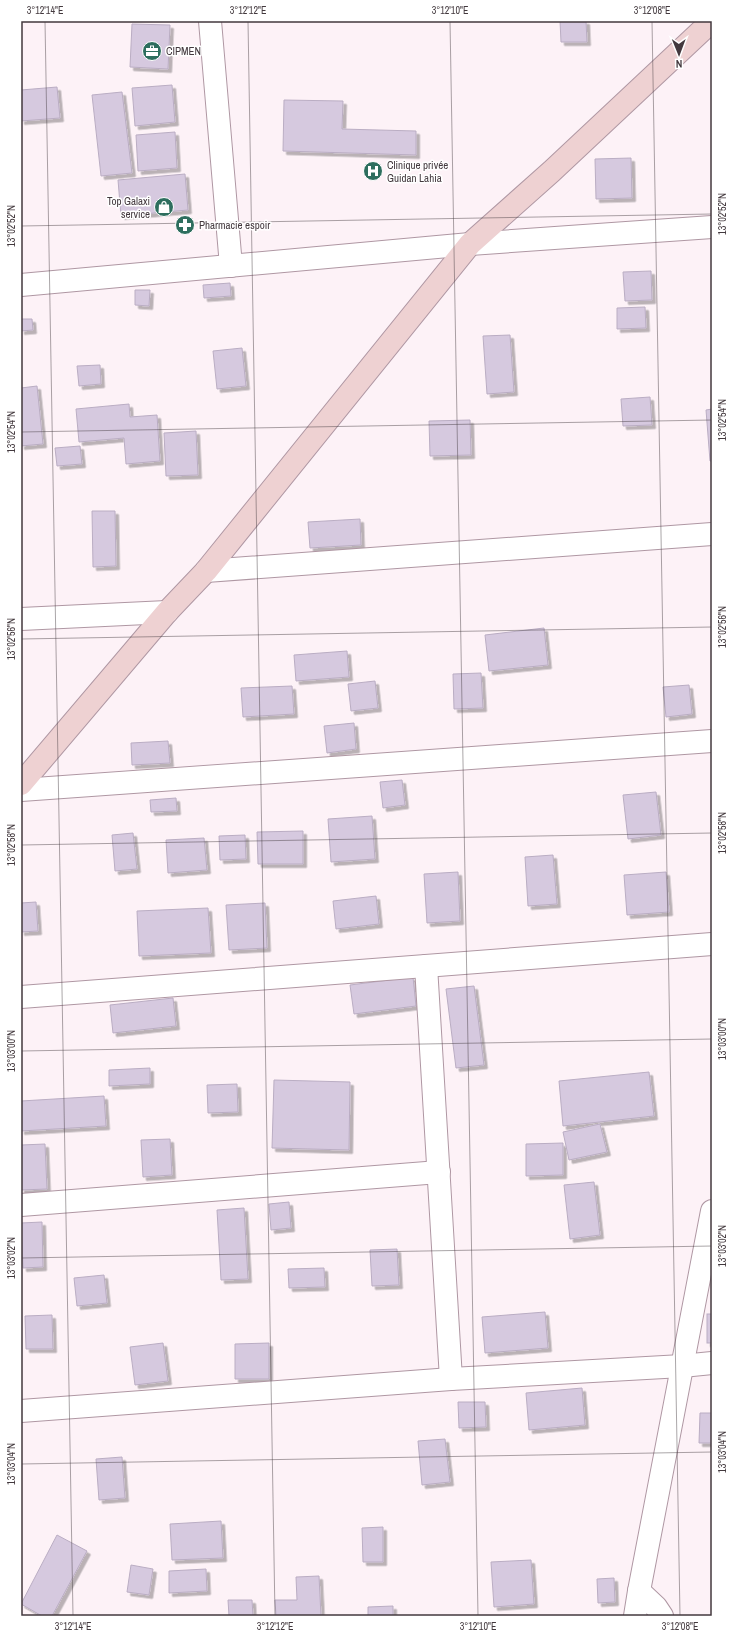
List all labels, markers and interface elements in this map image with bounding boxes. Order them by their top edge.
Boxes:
text: 3°12'14"E [27,4,63,17]
text: 3°12'12"E [230,4,266,17]
text: 3°12'10"E [432,4,468,17]
text: 3°12'08"E [634,4,670,17]
north arrow [659,34,699,74]
office icon: CIPMEN [141,40,163,62]
place label: CIPMEN [166,44,201,58]
text: N [676,57,683,71]
place label: Clinique privée Guidan Lahia [387,158,448,185]
hospital icon: Clinique privée Guidan Lahia [362,160,384,182]
text: 13°02'52"N [716,193,729,235]
place label: Top Galaxi service [107,194,150,221]
shop icon: Top Galaxi service [153,196,175,218]
text: 13°02'52"N [5,205,18,247]
pharmacy icon: Pharmacie espoir [174,214,196,236]
place label: Pharmacie espoir [199,218,270,232]
text: 13°02'54"N [716,399,729,441]
text: 13°02'54"N [5,411,18,453]
text: 13°02'56"N [716,606,729,648]
text: 13°02'56"N [5,618,18,660]
text: 13°02'58"N [716,812,729,854]
text: 13°02'58"N [5,824,18,866]
text: 13°03'00"N [716,1018,729,1060]
text: 13°03'00"N [5,1030,18,1072]
text: 13°03'02"N [716,1225,729,1267]
text: 13°03'02"N [5,1237,18,1279]
text: 13°03'04"N [716,1431,729,1473]
text: 13°03'04"N [5,1443,18,1485]
text: 3°12'14"E [55,1620,91,1633]
text: 3°12'12"E [257,1620,293,1633]
text: 3°12'10"E [460,1620,496,1633]
text: 3°12'08"E [662,1620,698,1633]

